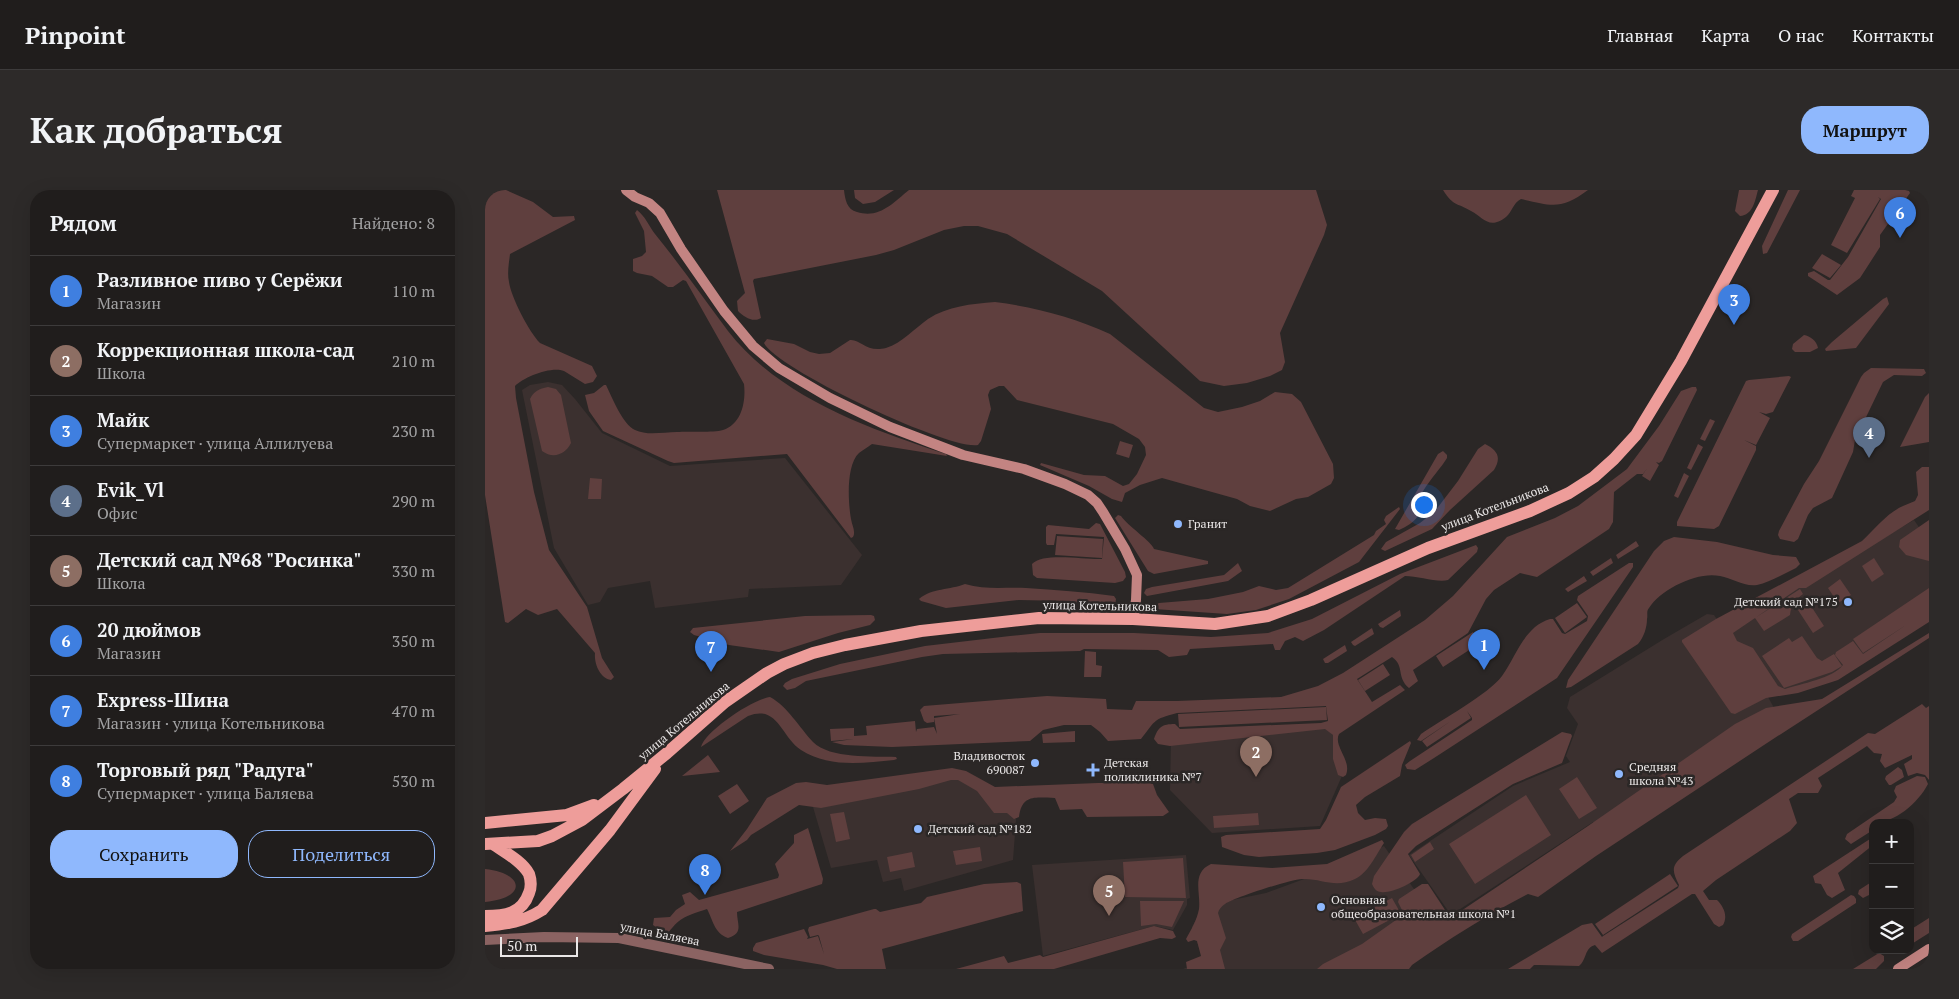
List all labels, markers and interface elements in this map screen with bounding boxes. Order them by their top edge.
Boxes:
text: Pinpoint [25,19,126,51]
text: Главная [1607,23,1673,47]
text: Карта [1701,23,1750,47]
text: О нас [1778,23,1824,47]
text: Контакты [1852,23,1934,47]
button: Маршрут [1801,106,1929,154]
text: Как добраться [30,107,283,153]
pin: 6 [1884,197,1916,238]
text: Рядом [50,209,117,237]
text: Найдено: 8 [352,212,435,234]
text: Разливное пиво у Серёжи [97,267,342,292]
text: 1 [61,280,71,302]
text: 110 m [392,280,435,302]
pin: 3 [1718,284,1750,325]
text: Магазин [97,292,161,314]
text: Коррекционная школа-сад [97,337,354,362]
text: 2 [61,350,71,372]
text: 210 m [392,350,435,372]
text: Школа [97,362,146,384]
text: Майк [97,407,149,432]
pin: 4 [1853,417,1885,458]
text: 3 [61,420,71,442]
text: 230 m [392,420,435,442]
text: Супермаркет · улица Аллилуева [97,432,333,454]
text: Evik_Vl [97,477,164,502]
street label: улица Котельникова [1438,479,1551,534]
text: 4 [61,490,71,512]
text: 290 m [392,490,435,512]
your location [1411,492,1437,518]
text: Офис [97,502,138,524]
place label: Гранит [1188,516,1227,531]
marker: Гранит [1172,518,1184,530]
text: Детский сад №68 "Росинка" [97,547,361,572]
text: 5 [61,560,71,582]
text: 330 m [392,560,435,582]
text: Школа [97,572,146,594]
place label: Детский сад №175 [1734,594,1838,609]
marker: Детский сад №175 [1842,596,1854,608]
street label: улица Котельникова [1042,597,1157,614]
text: 20 дюймов [97,617,201,642]
pin: 1 [1468,629,1500,670]
text: 6 [61,630,71,652]
text: 350 m [392,630,435,652]
pin: 7 [695,631,727,672]
text: Магазин [97,642,161,664]
street label: улица Котельникова [634,678,732,764]
text: Express-Шина [97,687,229,712]
text: 7 [61,700,71,722]
text: 470 m [392,700,435,722]
text: Магазин · улица Котельникова [97,712,325,734]
pin: 2 [1240,736,1272,777]
place label: Владивосток 690087 [953,748,1025,777]
place label: Детская поликлиника №7 [1104,755,1202,784]
text: Торговый ряд "Радуга" [97,757,314,782]
marker: Владивосток 690087 [1029,757,1041,769]
place label: Средняя школа №43 [1629,759,1694,788]
marker: Детская поликлиника №7 [1086,763,1100,777]
marker: Средняя школа №43 [1613,768,1625,780]
text: 8 [61,770,71,792]
text: 530 m [392,770,435,792]
text: Супермаркет · улица Баляева [97,782,314,804]
map controls [1869,819,1914,954]
button: + [1869,819,1914,864]
place label: Детский сад №182 [928,821,1032,836]
marker: Детский сад №182 [912,823,924,835]
button: Сохранить [50,830,238,878]
button: Поделиться [248,830,435,878]
pin: 8 [689,854,721,895]
button: − [1869,864,1914,909]
pin: 5 [1093,875,1125,916]
place label: Основная общеобразовательная школа №1 [1331,892,1516,921]
marker: Основная общеобразовательная школа №1 [1315,901,1327,913]
button: layers [1869,909,1914,954]
street label: улица Баляева [618,918,701,949]
scale bar [500,934,577,957]
text: 50 m [507,936,537,955]

